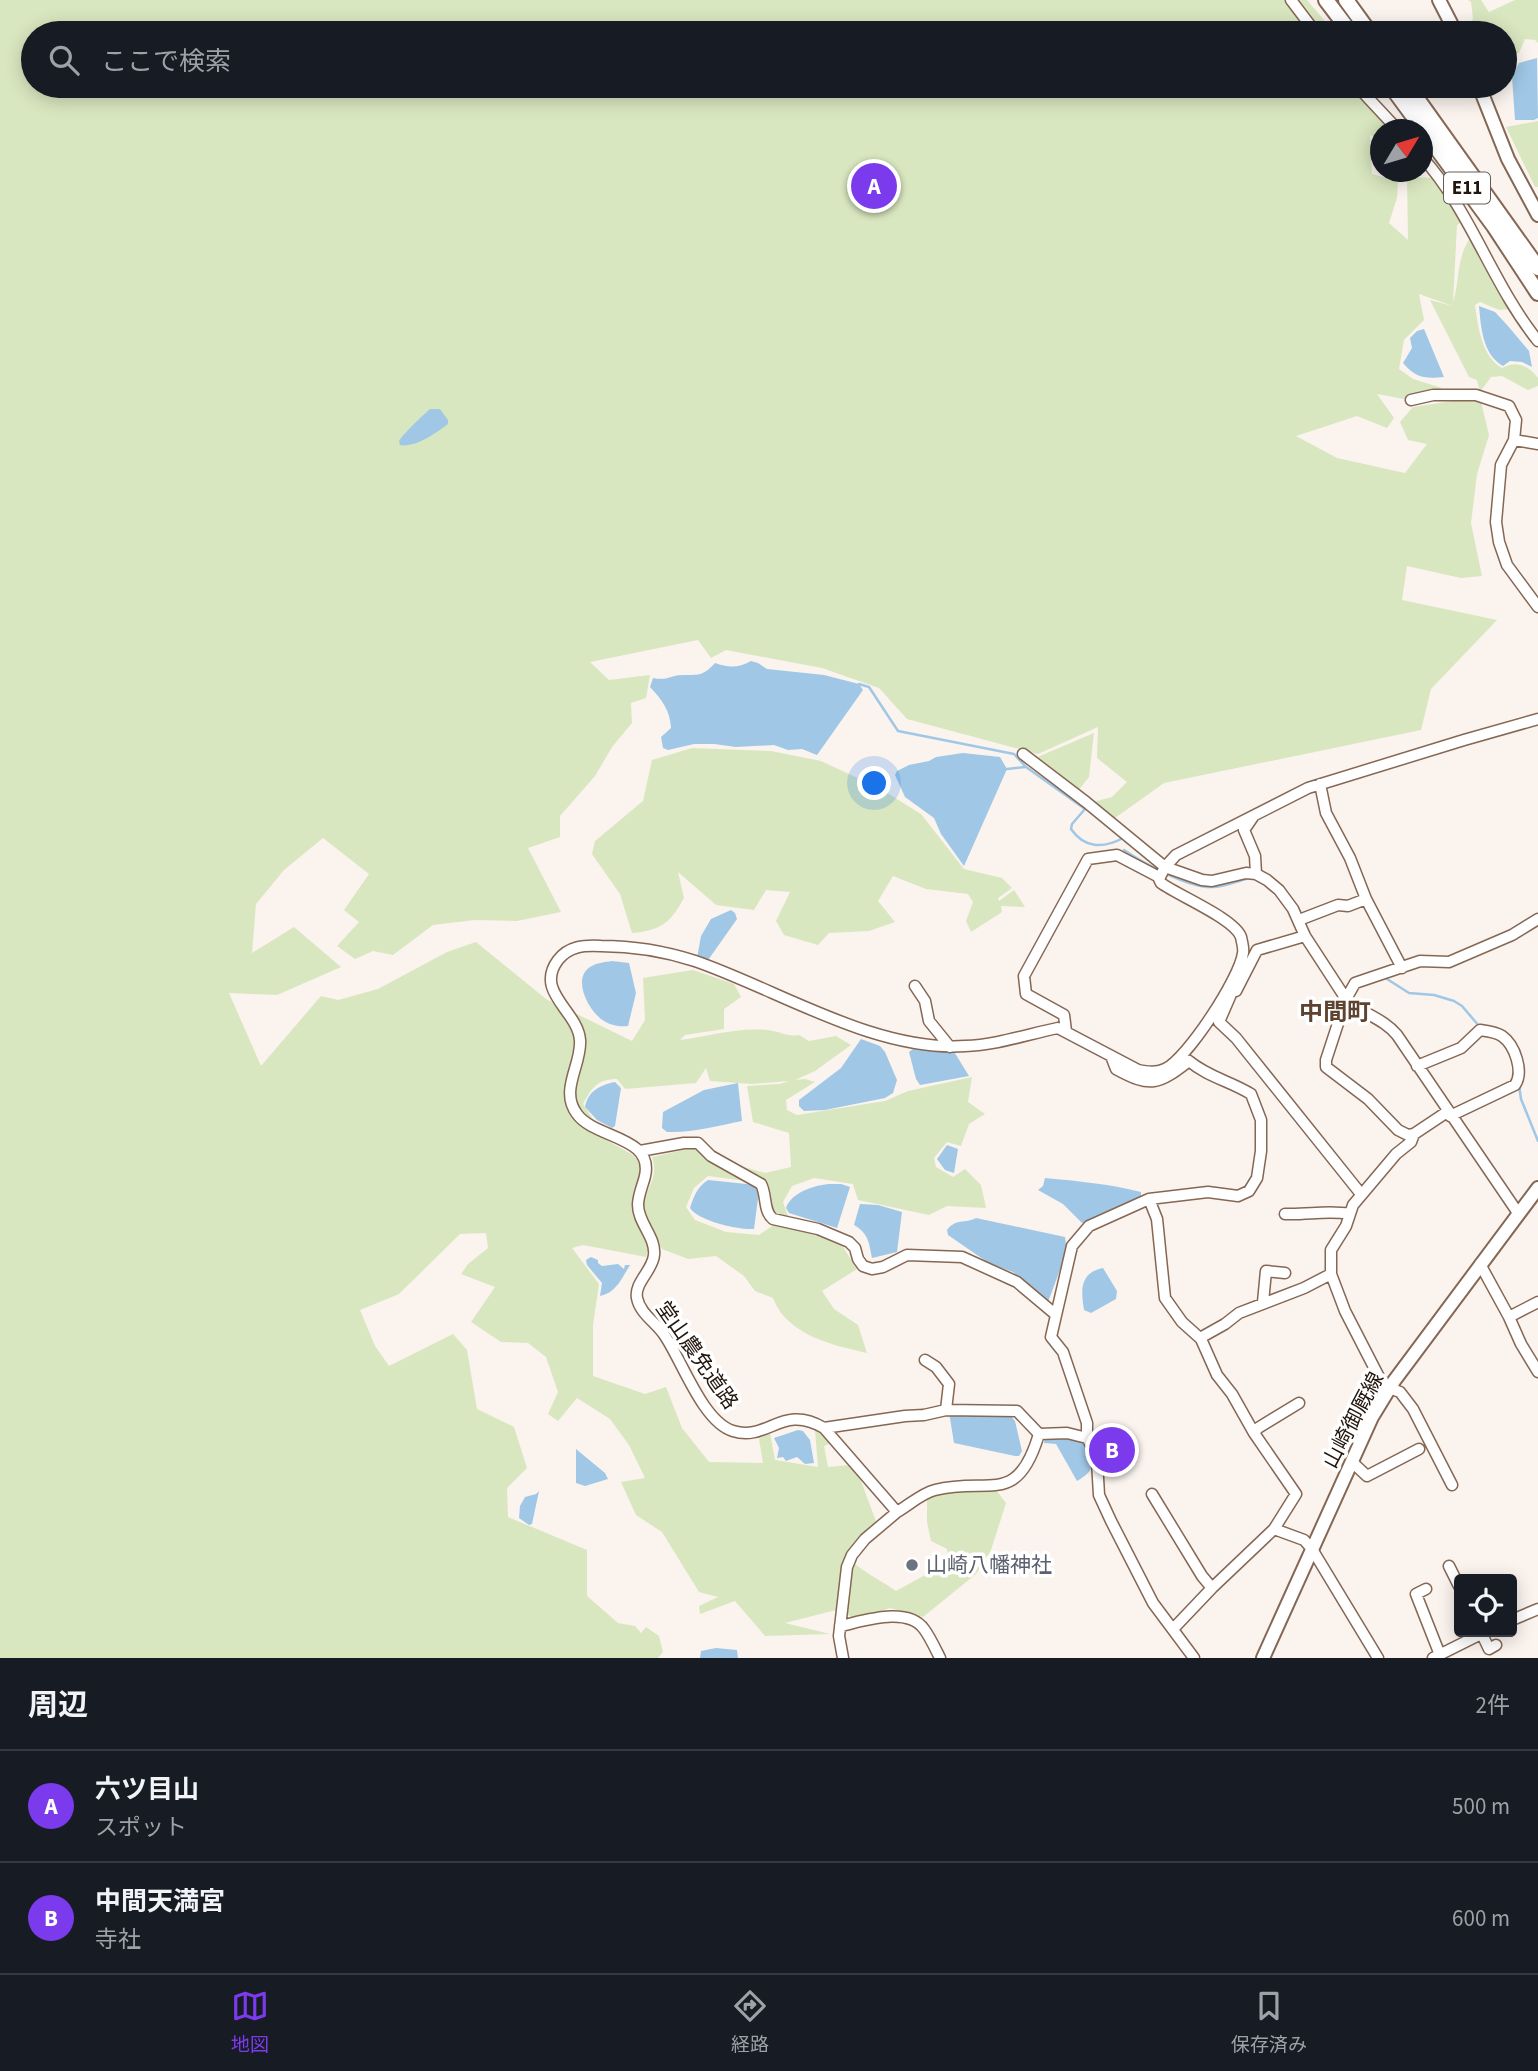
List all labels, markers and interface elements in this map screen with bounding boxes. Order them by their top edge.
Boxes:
search box [21,21,1517,98]
icon: search [45,41,83,79]
text: ここで検索 [101,43,231,80]
north arrow [1370,119,1433,182]
pin: A [851,160,897,212]
road number: E11 [1444,172,1490,204]
your location [857,766,891,800]
district label: 中間町 [1299,995,1371,1030]
street label: 堂山農免道路 [649,1295,745,1415]
street label: 山崎御厩線 [1315,1367,1391,1473]
pin: B [1089,1424,1135,1476]
place label: 山崎八幡神社 [926,1550,1052,1580]
marker: 山崎八幡神社 [904,1557,920,1573]
map controls [1454,1574,1517,1637]
button: locate [1454,1574,1517,1637]
text: 周辺 [28,1684,88,1727]
text: 2件 [1476,1689,1510,1722]
text: 六ツ目山 [95,1771,199,1808]
text: A [44,1790,58,1823]
text: 500 m [1452,1790,1510,1823]
text: スポット [95,1811,187,1844]
text: 中間天満宮 [95,1883,225,1920]
text: B [44,1902,58,1935]
text: 600 m [1452,1902,1510,1935]
text: 寺社 [95,1923,141,1956]
tab: 地図 [231,1987,269,2059]
tab: 経路 [731,1987,769,2059]
tab: 保存済み [1231,1987,1307,2059]

